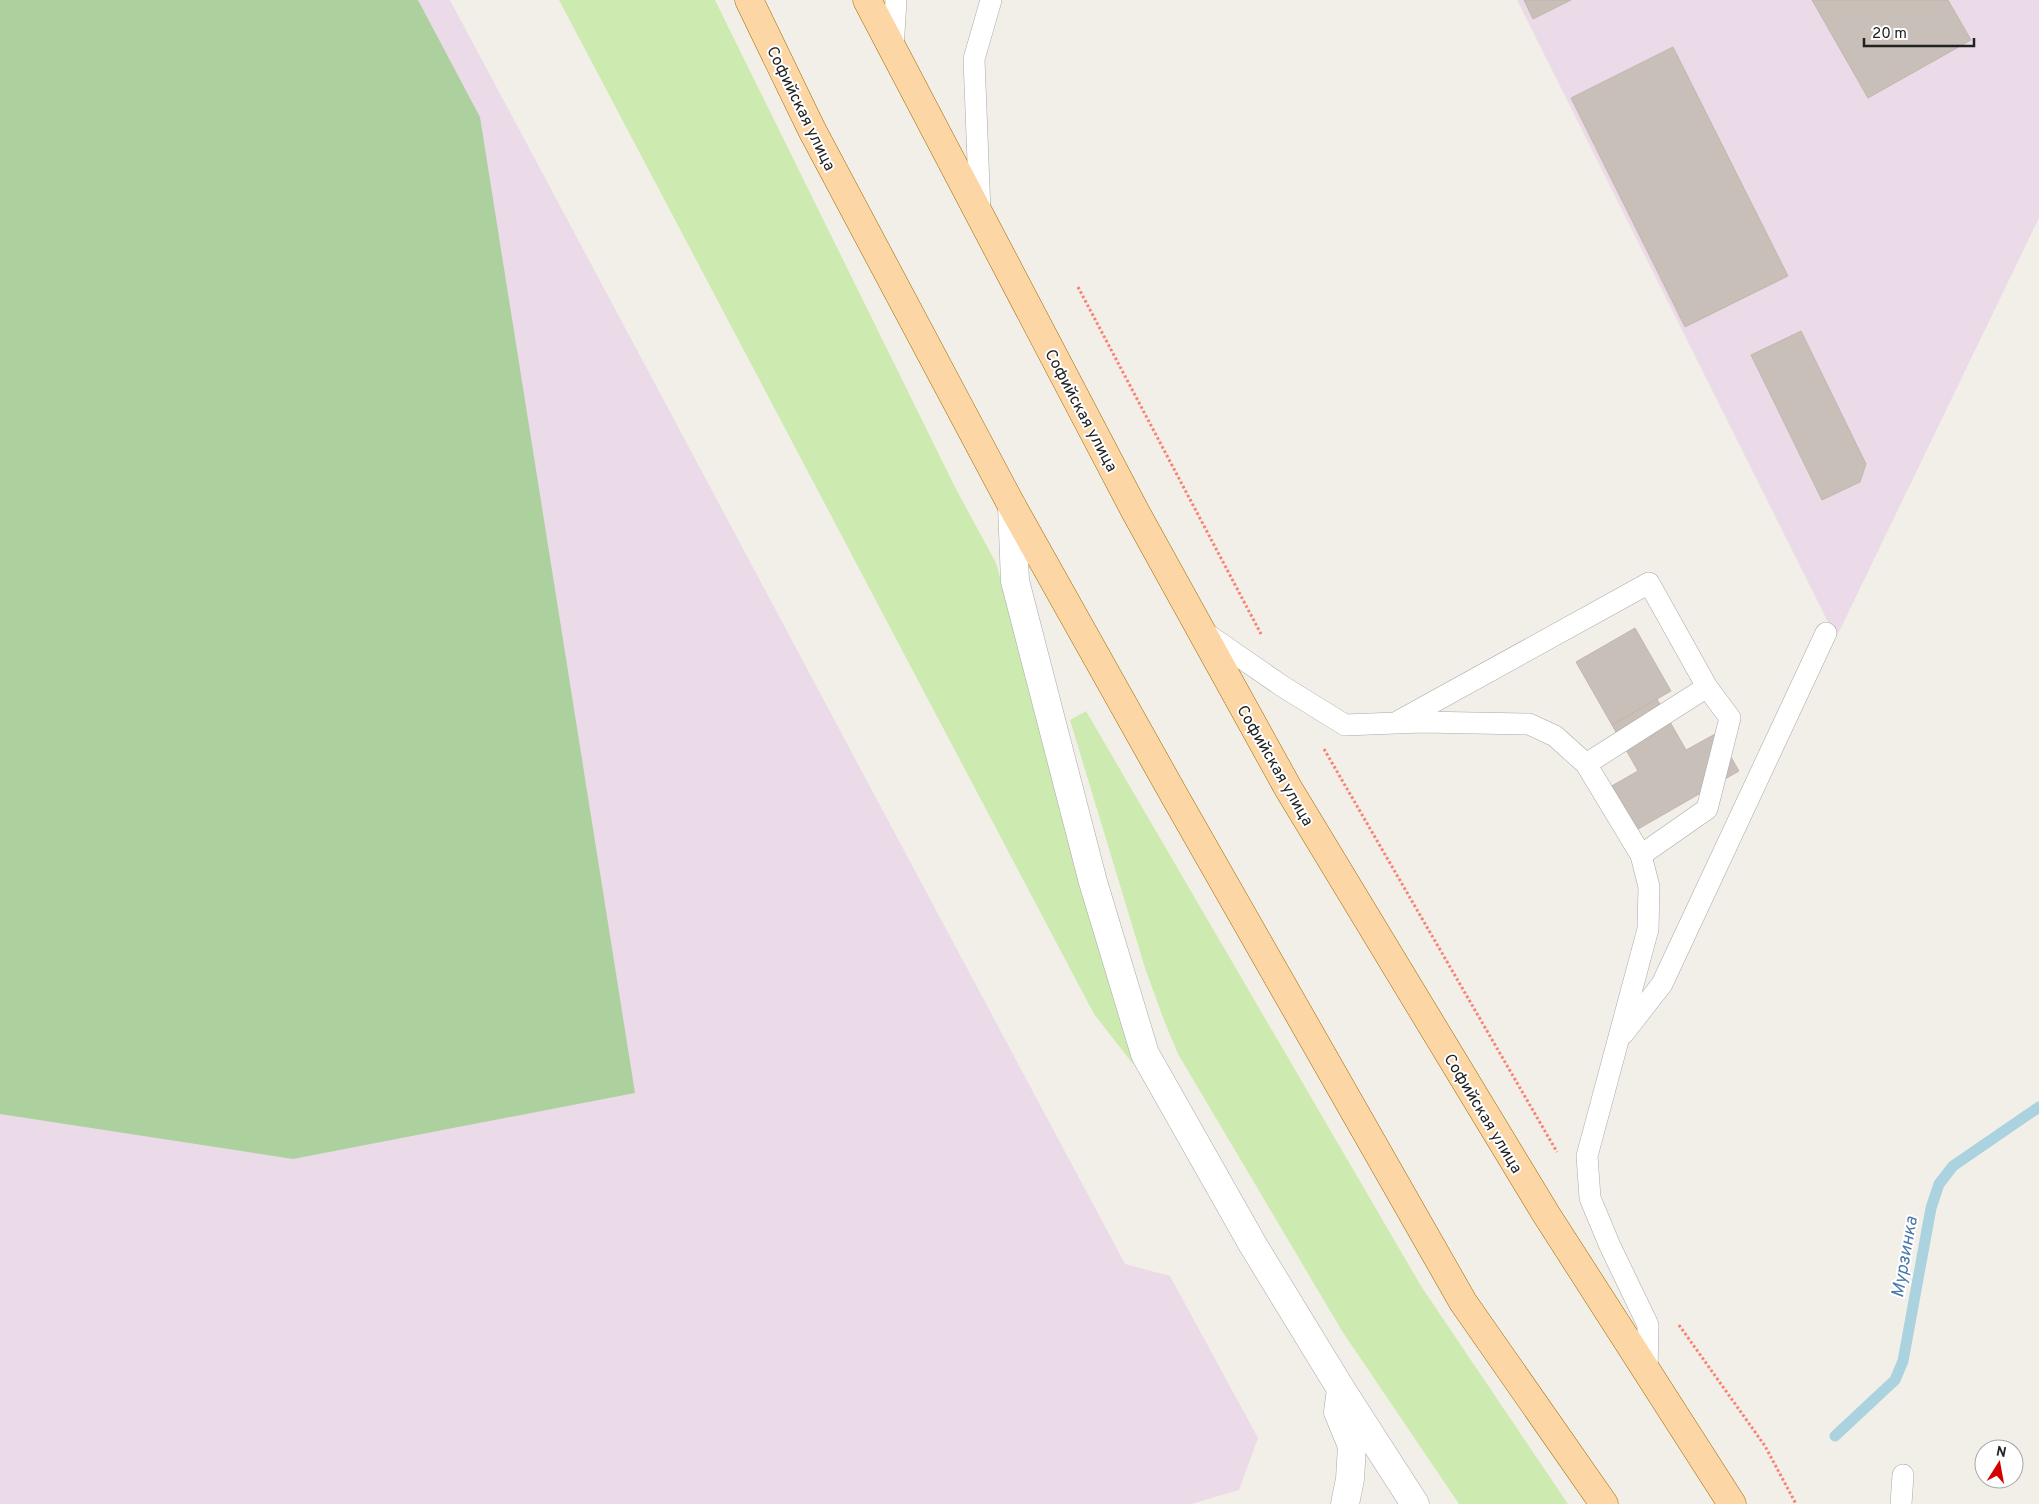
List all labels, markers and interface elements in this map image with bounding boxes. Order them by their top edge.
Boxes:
scale bar [1864,15,1974,47]
text: 20 m [1872,25,1907,44]
street label: Софийская улица [761,43,839,174]
street label: Софийская улица [1039,346,1121,476]
street label: Софийская улица [1232,702,1317,830]
street label: Софийская улица [1439,1051,1526,1178]
water label: Мурзинка [1887,1214,1924,1300]
north arrow [1974,1439,2024,1489]
text: N [1995,1443,2008,1462]

